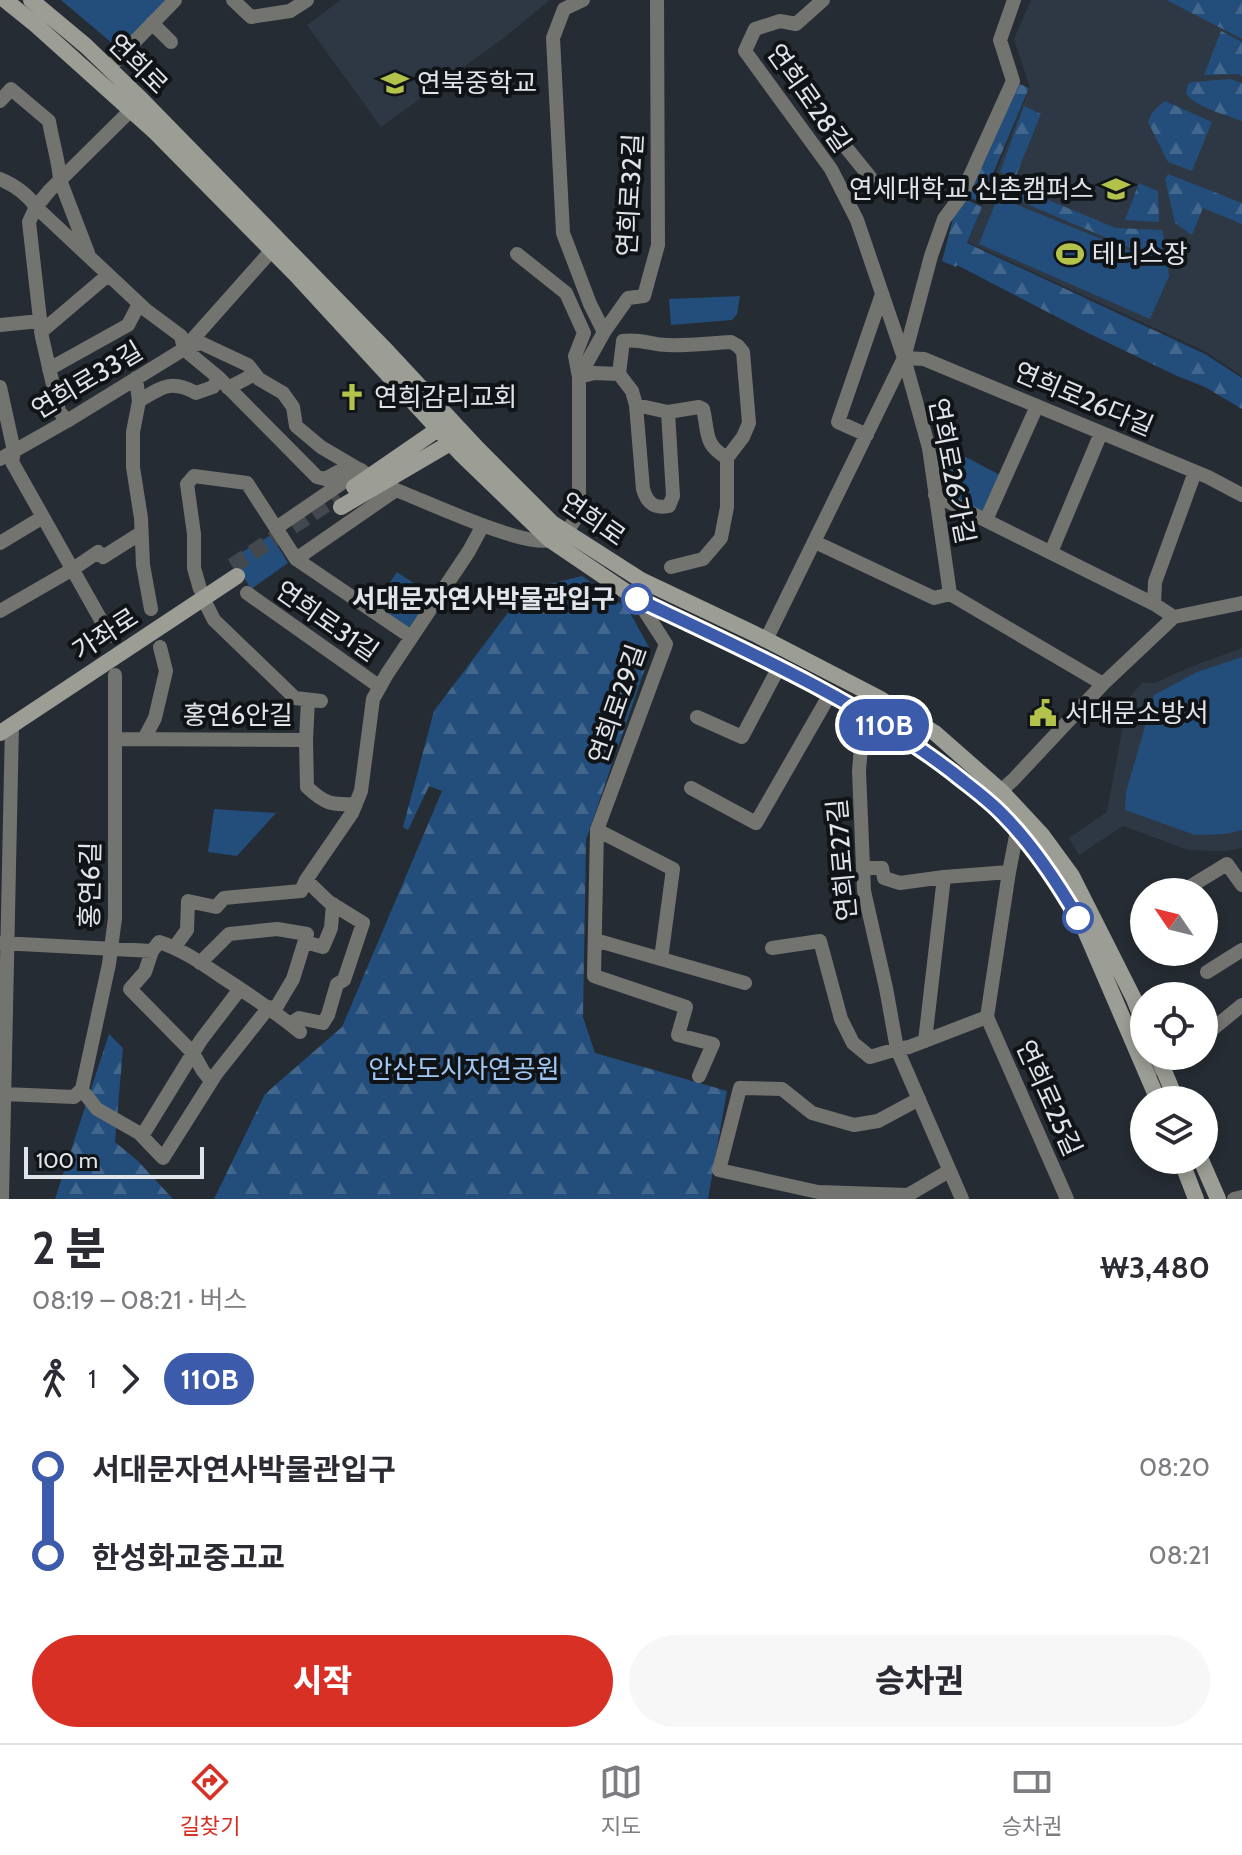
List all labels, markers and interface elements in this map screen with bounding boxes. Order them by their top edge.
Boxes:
street label: 연희로 [101,27,175,101]
street label: 연희로28길 [760,38,858,158]
place label: 연북중학교 [417,67,537,99]
school or university icon: 연북중학교 [380,68,410,98]
street label: 연희로32길 [611,133,649,257]
place label: 연세대학교 신촌캠퍼스 [849,173,1094,205]
school or university icon: 연세대학교 신촌캠퍼스 [1101,174,1131,204]
place label: 테니스장 [1092,238,1188,270]
sports icon: 테니스장 [1055,239,1085,269]
street label: 연희로33길 [26,334,148,426]
street label: 연희로26다길 [1010,355,1158,443]
place label: 연희감리교회 [374,381,518,413]
church icon: 연희감리교회 [337,382,367,412]
street label: 연희로26가길 [922,395,982,547]
street label: 연희로 [554,485,632,553]
street label: 연희로31길 [269,574,385,668]
place label: 서대문자연사박물관입구 [352,583,615,615]
marker: 서대문자연사박물관입구 [622,584,652,614]
street label: 가좌로 [66,601,144,667]
street label: 연희로29길 [582,640,652,768]
place label: 서대문소방서 [1065,697,1209,729]
public building icon: 서대문소방서 [1028,698,1058,728]
street label: 홍연6안길 [183,699,293,731]
line badge: 110B [828,699,940,751]
text: 110B [855,708,913,742]
street label: 연희로27길 [821,798,863,922]
street label: 홍연6길 [73,841,107,929]
north arrow [1130,878,1218,966]
map controls [1130,878,1218,1174]
unlabelled marker [1063,903,1093,933]
button: locate [1130,982,1218,1070]
street label: 연희로25길 [1009,1035,1089,1161]
park label: 안산도시자연공원 [368,1053,560,1085]
button: layers [1130,1086,1218,1174]
scale bar [24,1143,204,1179]
text: 100 m [36,1147,98,1174]
text: 2 분 [32,1222,106,1275]
text: ₩3,480 [1100,1249,1210,1286]
text: 08:19 – 08:21 · 버스 [32,1284,248,1316]
icon: walk [32,1357,76,1401]
icon: forward [108,1357,152,1401]
text: 110B [180,1362,238,1396]
text: 1 [88,1363,96,1395]
text: 서대문자연사박물관입구 [92,1451,396,1488]
text: 08:20 [1139,1451,1210,1483]
text: 한성화교중고교 [92,1539,285,1576]
text: 08:21 [1149,1539,1210,1571]
button: 시작 [32,1635,613,1727]
button: 승차권 [629,1635,1210,1727]
tab: 길찾기 [179,1760,240,1840]
tab: 지도 [599,1760,643,1840]
tab: 승차권 [1002,1760,1063,1840]

